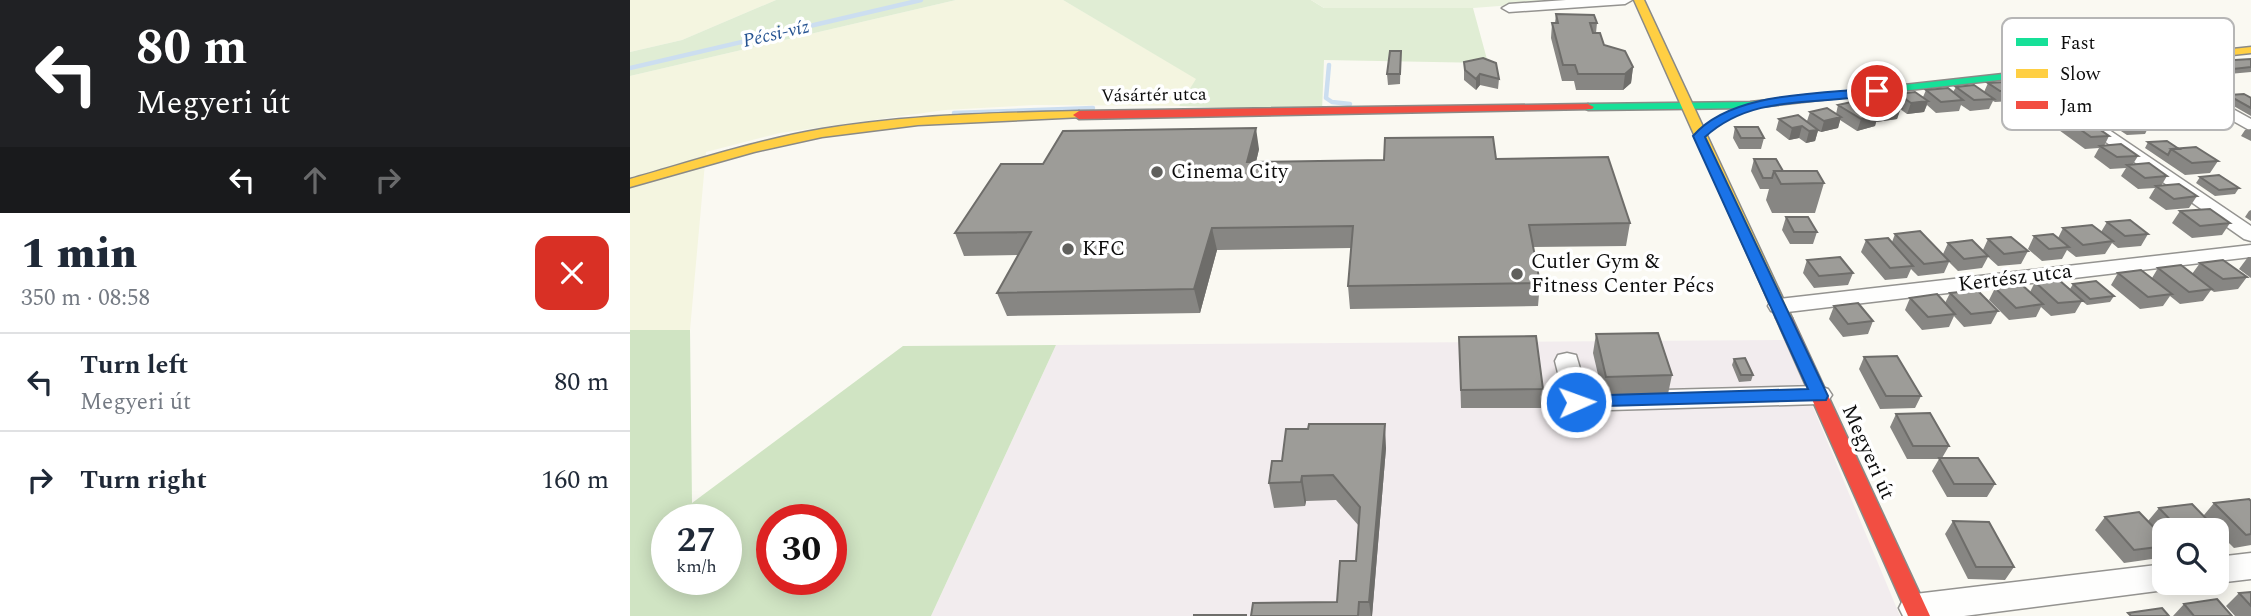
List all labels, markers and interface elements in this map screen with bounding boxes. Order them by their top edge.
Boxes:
text: 80 m [136,11,247,86]
water label: Pécsi-víz [740,12,812,56]
legend [2002,18,2234,130]
icon: left [21,28,112,119]
text: Fast [2060,29,2096,58]
text: Slow [2060,60,2101,89]
pin [1847,61,1907,121]
icon: arrive [1858,72,1896,110]
text: Megyeri út [136,79,291,128]
street label: Vásártér utca [1101,81,1207,109]
text: Jam [2060,92,2092,121]
place label: Cinema City [1171,156,1289,188]
icon: left [223,161,261,199]
icon: ahead [296,161,334,199]
icon: right [369,161,407,199]
marker: Cinema City [1149,164,1165,180]
text: 1 min [21,223,137,286]
place label: KFC [1082,233,1125,265]
button: close [535,236,609,310]
marker: KFC [1060,241,1076,257]
place label: Cutler Gym & Fitness Center Pécs [1531,246,1715,302]
street label: Kertész utca [1956,255,2075,301]
marker: Cutler Gym & Fitness Center Pécs [1509,266,1525,282]
text: 350 m · 08:58 [21,281,150,316]
text: Turn left [80,345,188,385]
text: 80 m [554,362,609,402]
icon: left [21,363,59,401]
position arrow [1539,365,1613,439]
text: Megyeri út [80,385,191,420]
street label: Megyeri út [1833,399,1903,505]
text: Turn right [80,460,207,500]
text: 160 m [541,460,609,500]
icon: right [21,461,59,499]
speed limit sign: 30 [756,504,847,595]
text: 27 [677,514,716,567]
map controls [2152,518,2229,595]
button: search [2152,518,2229,595]
text: km/h [676,553,717,580]

